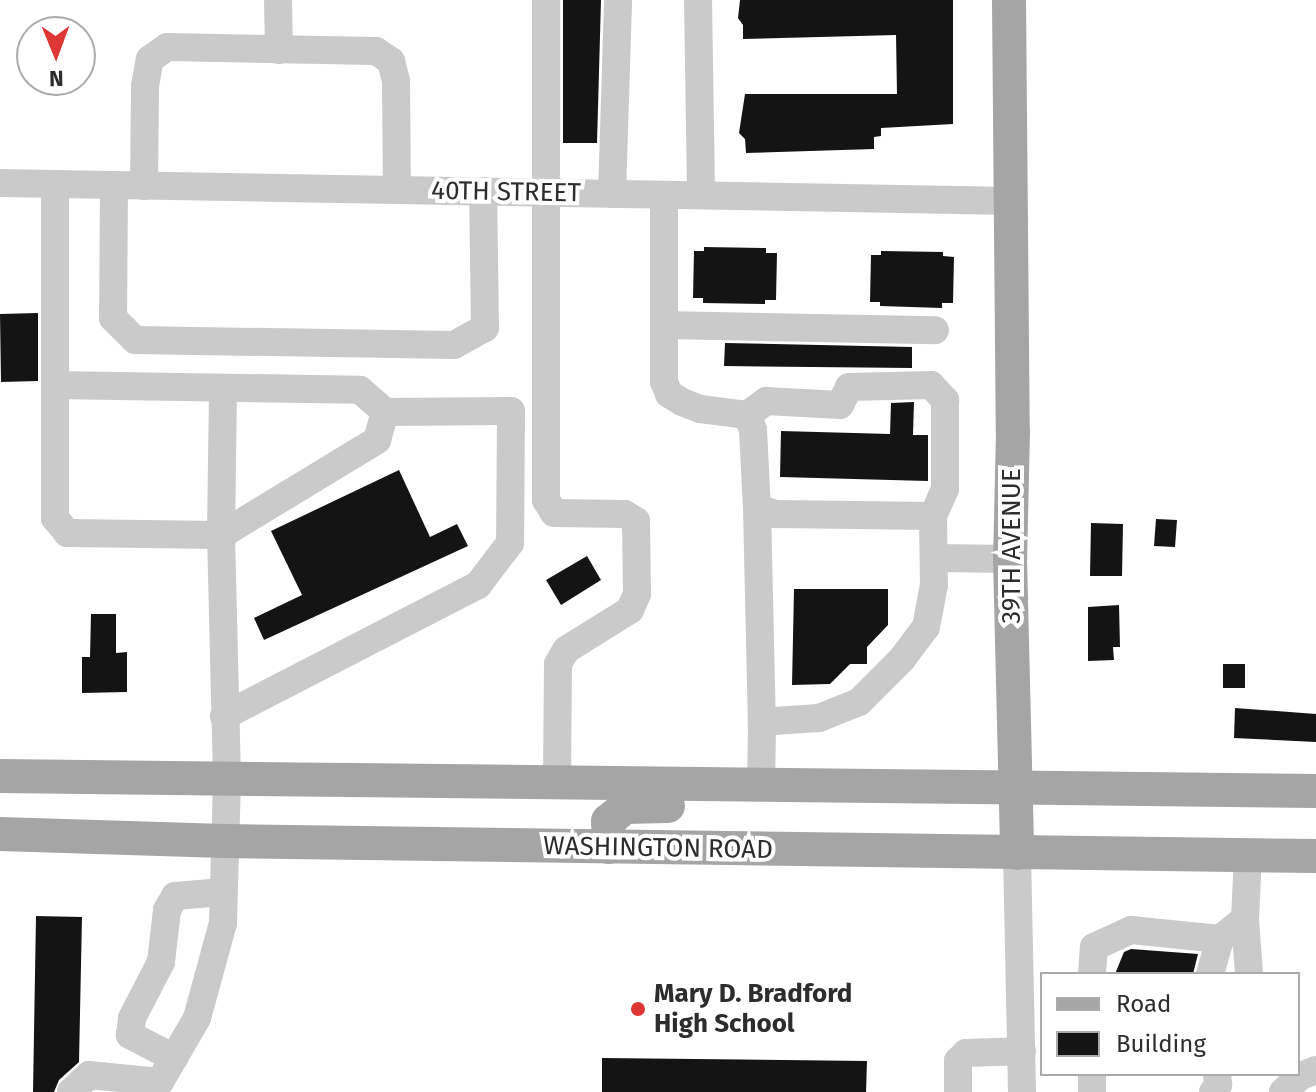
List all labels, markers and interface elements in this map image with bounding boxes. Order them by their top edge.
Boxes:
north arrow [16,16,96,96]
text: N [49,65,64,92]
street label: 40TH STREET [431,175,581,209]
street label: 39TH AVENUE [996,468,1028,624]
street label: WASHINGTON ROAD [543,830,773,866]
legend [1040,972,1300,1076]
place label: Mary D. Bradford High School [654,978,852,1040]
text: Road [1116,990,1171,1018]
marker: Mary D. Bradford High School [629,1000,647,1018]
text: Building [1116,1030,1206,1058]

